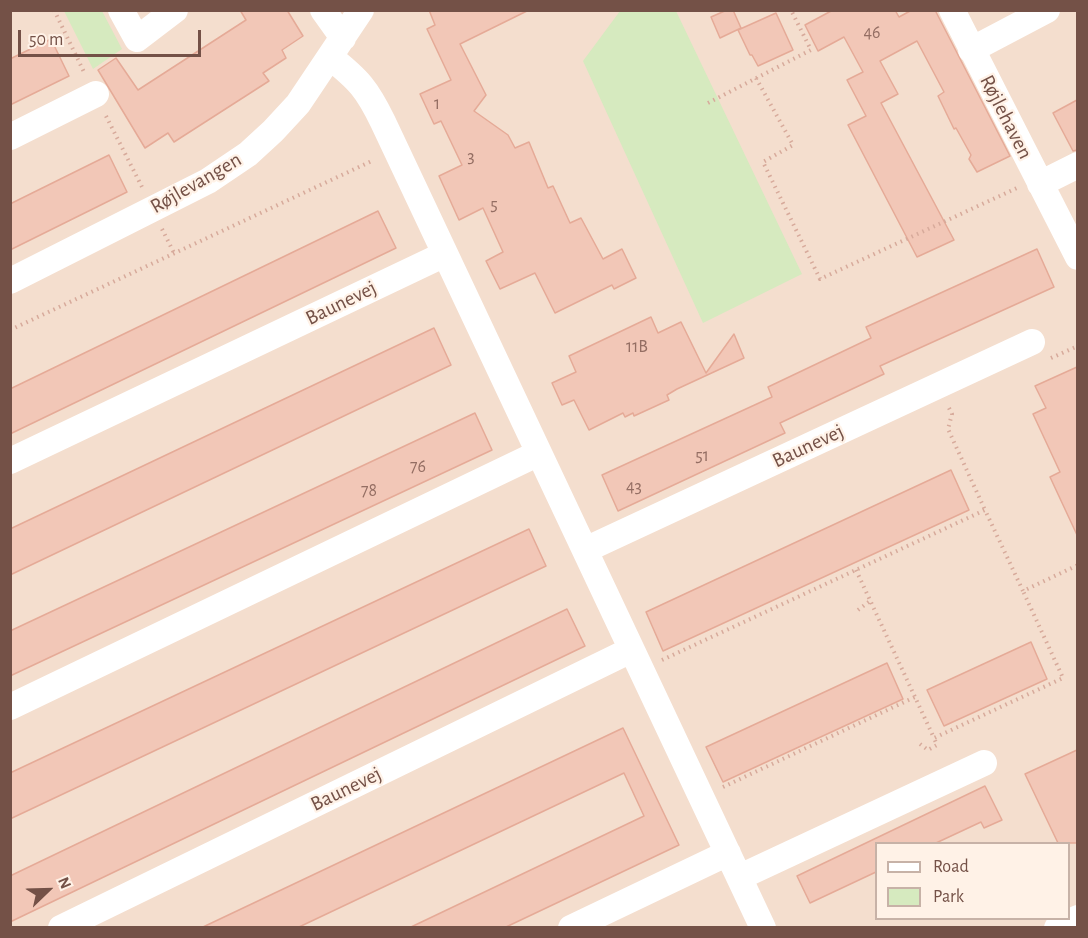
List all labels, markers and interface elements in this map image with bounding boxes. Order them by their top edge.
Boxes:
scale bar [21,18,204,56]
house number: 46 [863,22,881,44]
text: 50 m [29,31,63,49]
street label: Røjlehaven [974,71,1038,163]
house number: 1 [434,93,440,115]
house number: 3 [467,146,475,168]
street label: Røjlevangen [146,147,246,219]
house number: 5 [490,194,498,216]
street label: Baunevej [301,275,381,331]
house number: 11B [626,336,648,358]
street label: Baunevej [768,419,848,473]
house number: 51 [695,445,709,467]
house number: 76 [410,456,426,478]
house number: 43 [626,476,642,498]
house number: 78 [361,480,377,502]
street label: Baunevej [306,761,386,817]
legend [875,842,1070,920]
text: Road [933,858,969,876]
north arrow [18,860,78,920]
text: N [55,875,74,891]
text: Park [933,888,964,906]

